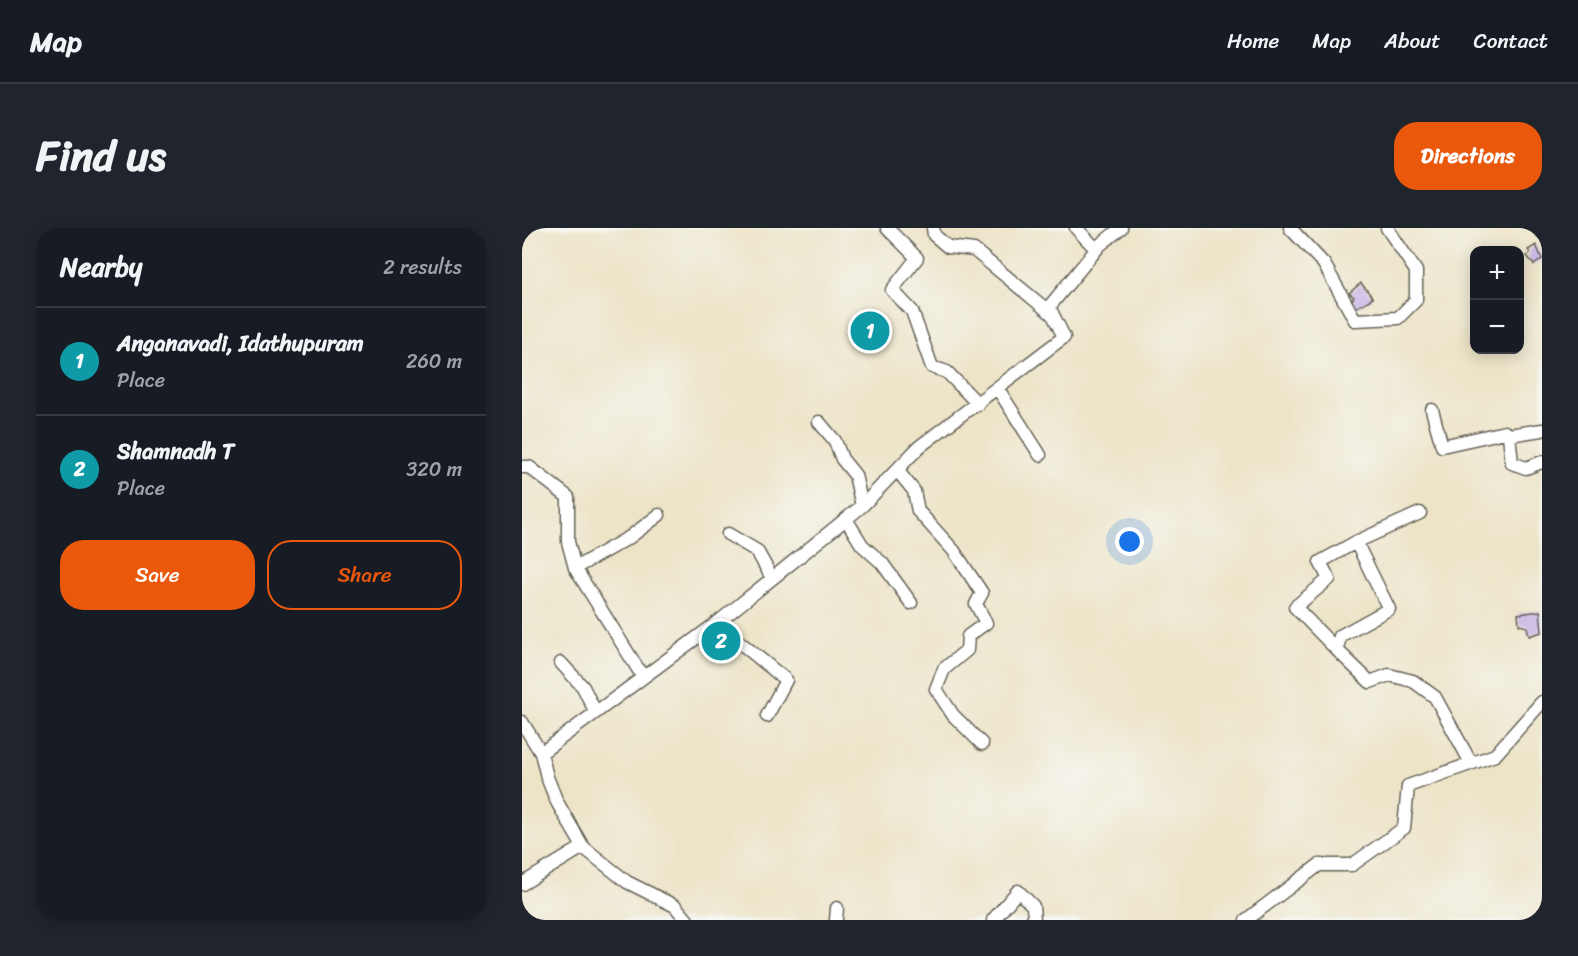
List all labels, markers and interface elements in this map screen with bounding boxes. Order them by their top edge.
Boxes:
text: Map [30,17,82,66]
text: Home [1227,22,1279,60]
text: Map [1312,22,1351,60]
text: About [1384,22,1441,60]
text: Contact [1474,22,1548,60]
text: Find us [36,119,166,193]
button: Directions [1394,122,1542,190]
text: Nearby [60,244,142,290]
map controls [1470,246,1524,354]
button: + [1470,246,1524,300]
text: 2 results [383,250,462,285]
button: − [1470,300,1524,354]
pin: 1 [850,308,890,354]
text: Anganavadi, Idathupuram [117,324,364,363]
text: 1 [75,344,84,379]
text: 260 m [406,344,462,379]
text: Place [117,363,165,398]
text: Shamnadh T [117,432,234,471]
text: 2 [74,452,85,487]
text: 320 m [406,452,462,487]
text: Place [117,471,165,506]
your location [1115,527,1144,556]
button: Save [60,540,255,610]
button: Share [267,540,462,610]
pin: 2 [702,618,740,664]

